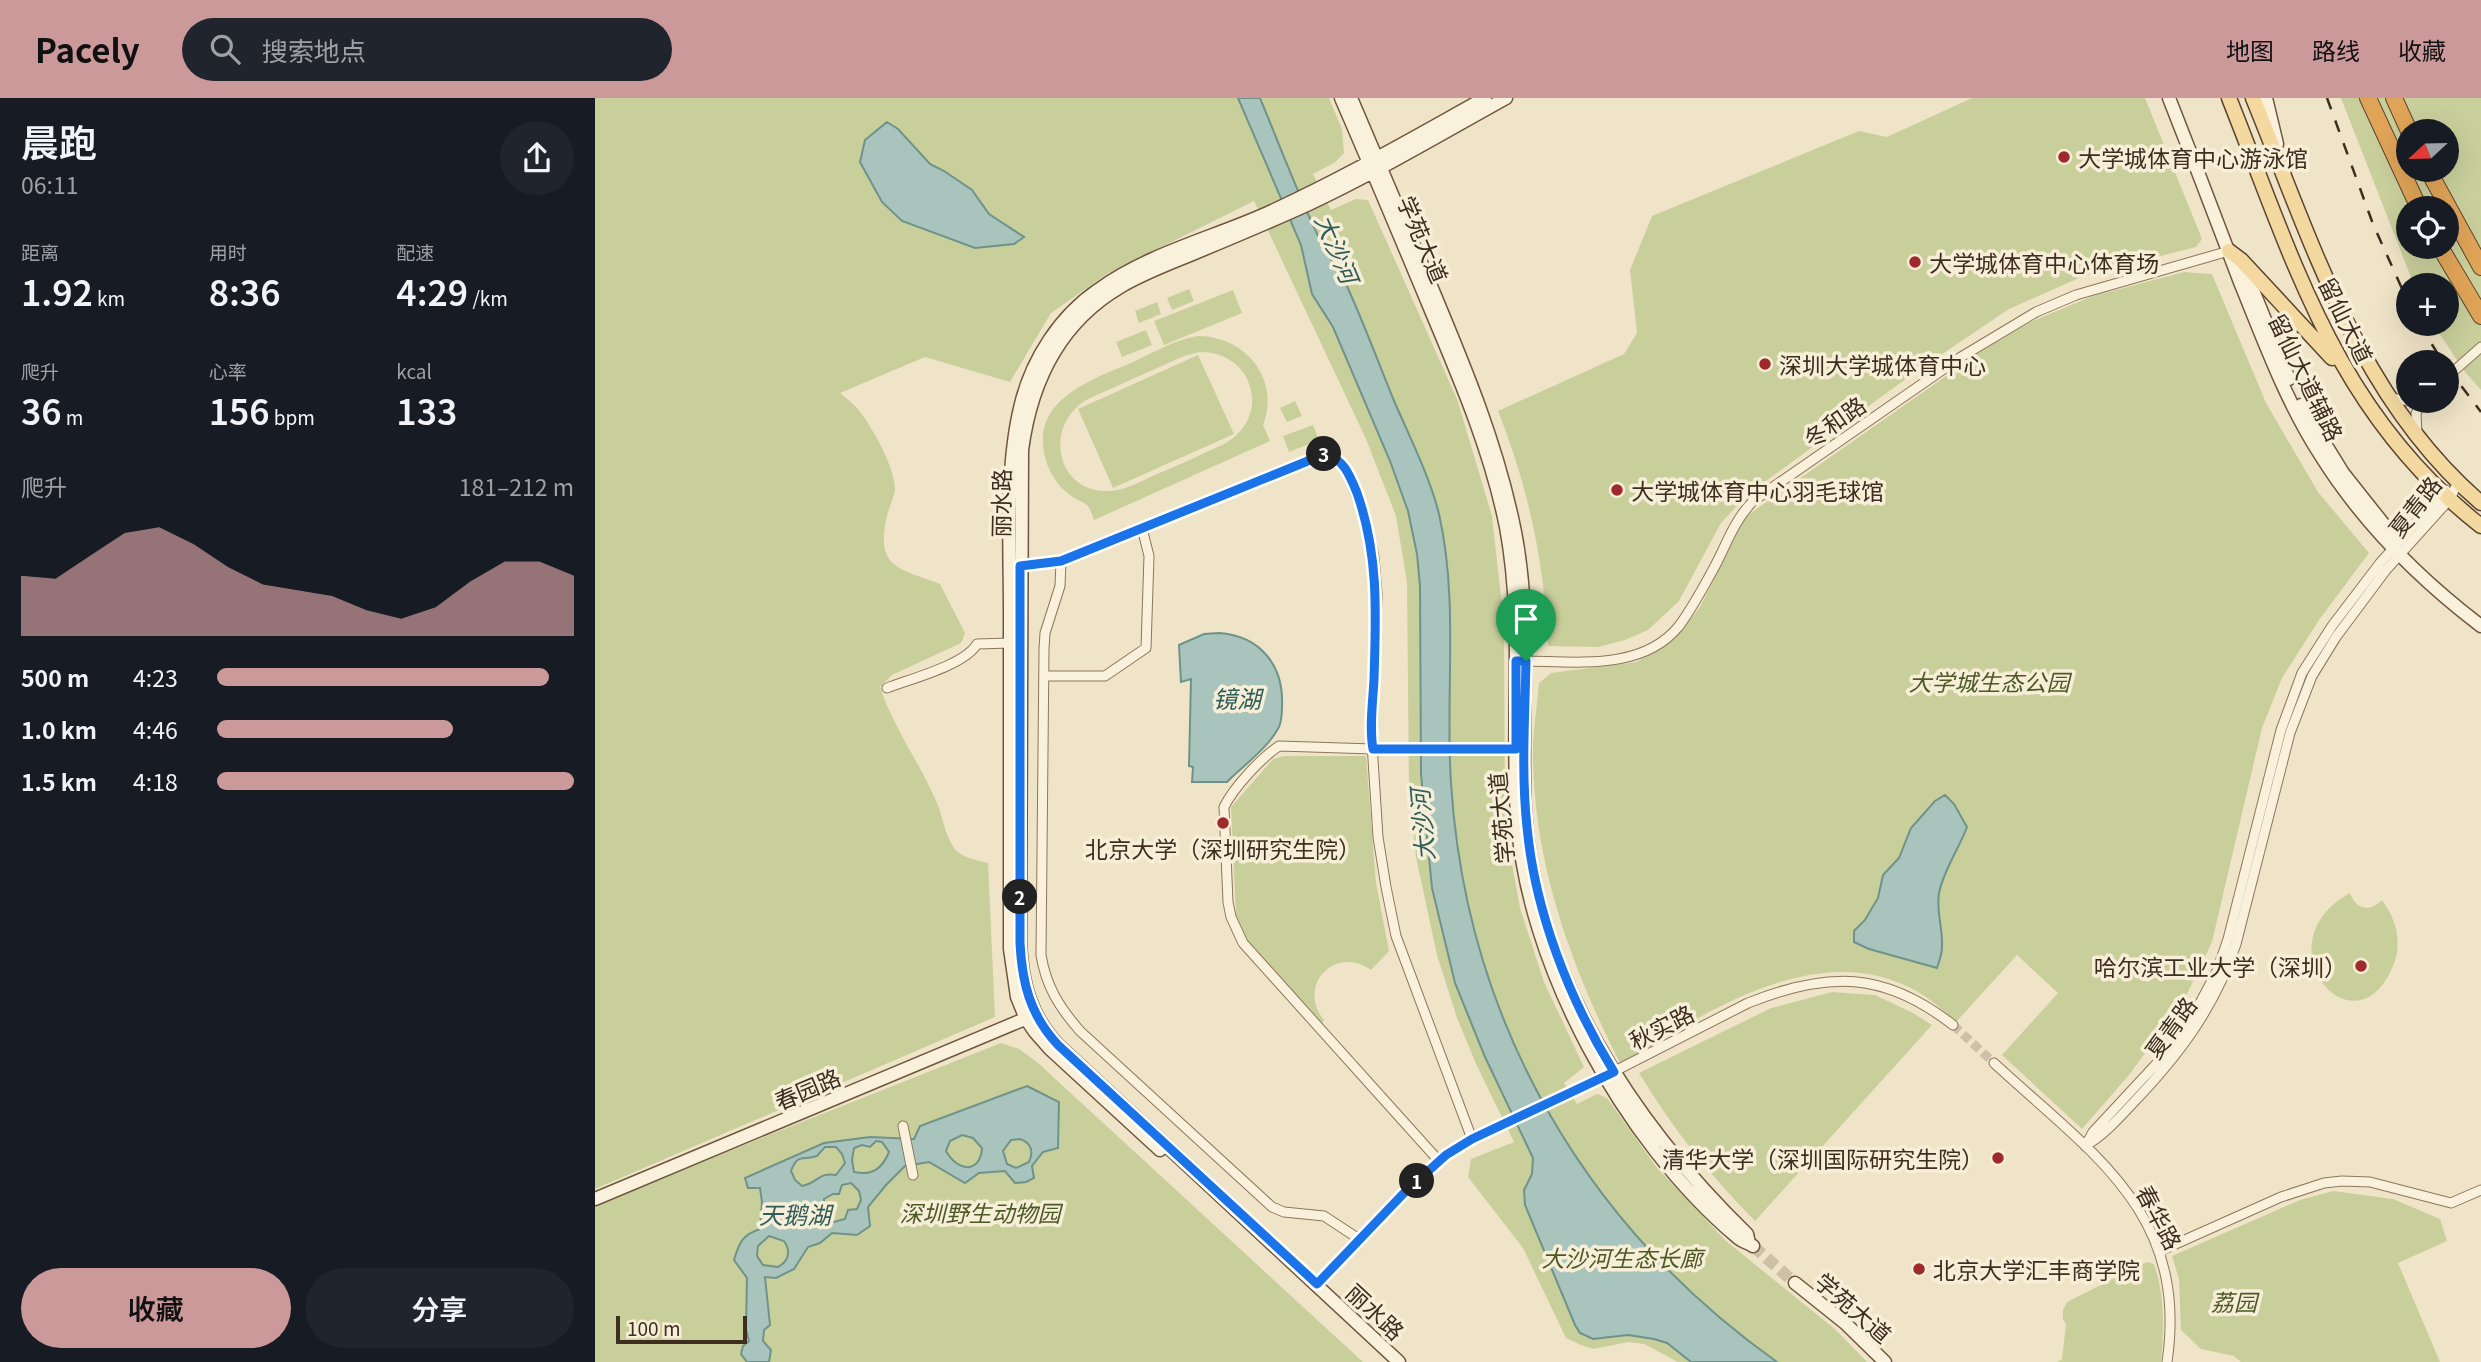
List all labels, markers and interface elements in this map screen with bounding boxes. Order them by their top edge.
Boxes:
search box [182,18,672,81]
text: Pacely [35,25,140,73]
icon: search [206,30,244,68]
text: 搜索地点 [262,31,366,68]
text: 地图 [2226,32,2274,67]
text: 路线 [2312,32,2360,67]
text: 收藏 [2398,32,2446,67]
text: 晨跑 [21,113,97,168]
north arrow [2396,119,2459,182]
map controls [2396,119,2459,413]
button: share [500,121,574,195]
place label: 大学城体育中心游泳馆 [2078,140,2308,174]
marker: 大学城体育中心游泳馆 [2056,149,2072,165]
text: 06:11 [21,167,78,201]
street label: 学苑大道 [1390,190,1458,288]
button: locate [2396,196,2459,259]
water label: 大沙河 [1308,208,1370,292]
text: 距离 [21,238,59,265]
text: 用时 [209,238,247,265]
text: 配速 [396,238,434,265]
place label: 大学城体育中心体育场 [1929,245,2159,279]
marker: 大学城体育中心体育场 [1907,254,1923,270]
text: 1.92 [21,265,93,316]
text: 8:36 [209,265,280,316]
text: 4:29 [396,265,468,316]
street label: 留仙大道 [2312,271,2382,369]
button: + [2396,273,2459,336]
text: km [93,284,125,311]
text: /km [468,284,508,311]
street label: 留仙大道辅路 [2261,308,2353,446]
place label: 深圳大学城体育中心 [1779,347,1986,381]
button: − [2396,350,2459,413]
marker: 深圳大学城体育中心 [1757,356,1773,372]
text: 爬升 [21,357,59,384]
text: 心率 [209,357,247,384]
text: kcal [396,357,432,384]
text: 36 [21,384,62,435]
text: 156 [209,384,270,435]
text: 133 [396,384,457,435]
street label: 冬和路 [1796,387,1872,455]
text: m [62,403,83,430]
text: bpm [270,403,315,430]
pin: 3 [1307,436,1341,472]
text: 3 [1318,440,1329,467]
street label: 丽水路 [982,468,1018,538]
street label: 夏青路 [2379,468,2449,544]
text: 爬升 [21,469,67,503]
text: 181–212 m [459,469,574,503]
place label: 大学城体育中心羽毛球馆 [1631,473,1884,507]
marker: 大学城体育中心羽毛球馆 [1609,482,1625,498]
pin [1496,589,1556,661]
icon: arrive [1507,600,1545,638]
text: 500 m [21,660,89,694]
text: 4:23 [133,660,178,694]
park label: 大学城生态公园 [1909,664,2073,698]
water label: 镜湖 [1213,680,1265,715]
text: 1.0 km [21,712,97,746]
text: 4:46 [133,712,178,746]
text: 1.5 km [21,764,97,798]
text: 4:18 [133,764,178,798]
street label: 学苑大道 [1479,771,1521,865]
water label: 大沙河 [1400,784,1442,862]
marker: 北京大学（深圳研究生院） [1215,815,1231,831]
place label: 北京大学（深圳研究生院） [1085,831,1361,865]
pin: 2 [1003,880,1037,914]
text: 2 [1014,883,1025,910]
place label: 哈尔滨工业大学（深圳） [2094,949,2347,983]
marker: 哈尔滨工业大学（深圳） [2353,958,2369,974]
street label: 夏青路 [2136,989,2204,1065]
street label: 秋实路 [1623,995,1699,1057]
street label: 春园路 [769,1059,845,1117]
place label: 清华大学（深圳国际研究生院） [1662,1141,1984,1175]
marker: 清华大学（深圳国际研究生院） [1990,1150,2006,1166]
pin: 1 [1399,1164,1435,1198]
text: 1 [1411,1167,1422,1194]
street label: 春华路 [2129,1179,2191,1255]
park label: 深圳野生动物园 [900,1195,1064,1229]
water label: 天鹅湖 [759,1196,835,1231]
park label: 大沙河生态长廊 [1542,1240,1707,1274]
place label: 北京大学汇丰商学院 [1933,1252,2140,1286]
marker: 北京大学汇丰商学院 [1911,1261,1927,1277]
street label: 学苑大道 [1808,1264,1900,1350]
button: 收藏 [21,1268,291,1348]
button: 分享 [305,1268,574,1348]
street label: 丽水路 [1339,1275,1413,1347]
park label: 荔园 [2211,1284,2260,1318]
scale bar [616,1313,747,1345]
text: 100 m [627,1314,681,1341]

